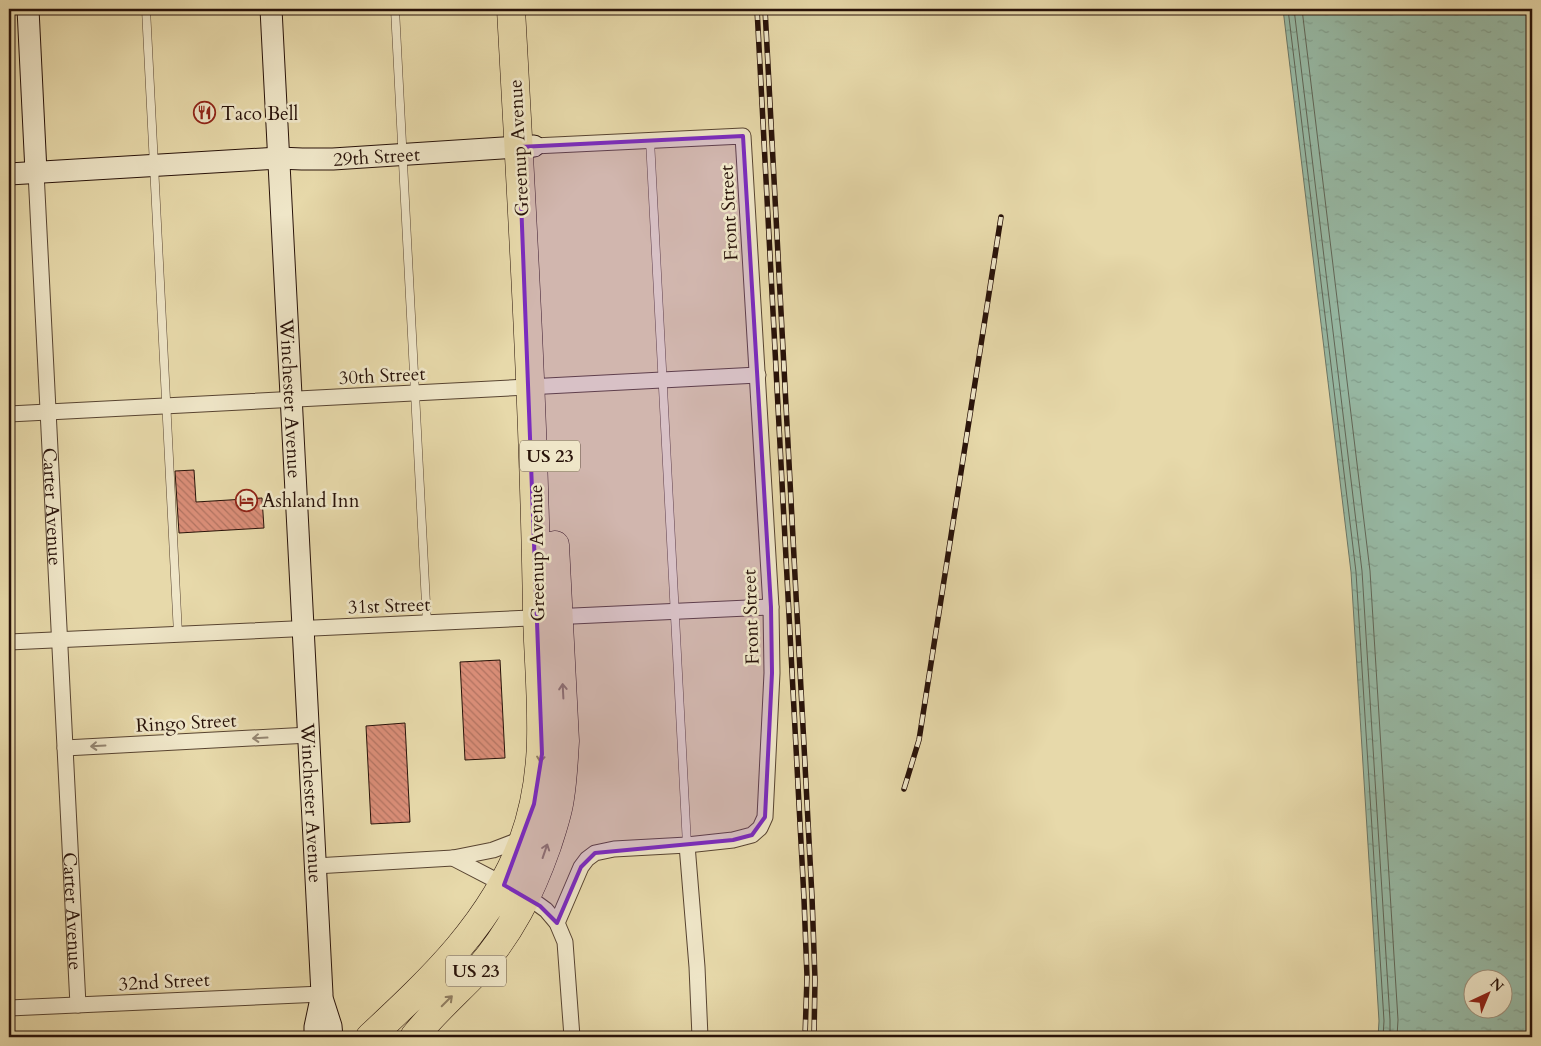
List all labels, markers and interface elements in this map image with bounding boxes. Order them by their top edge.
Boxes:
street label: Greenup Avenue [502,79,536,217]
restaurant icon: Taco Bell [193,101,217,125]
place label: Taco Bell [221,101,299,127]
street label: 29th Street [332,141,421,173]
street label: Front Street [714,165,744,261]
street label: Winchester Avenue [273,317,307,479]
street label: 30th Street [338,361,426,391]
road number: US 23 [520,441,580,472]
street label: Carter Avenue [36,447,68,566]
street label: Greenup Avenue [523,484,551,622]
hotel icon: Ashland Inn [234,488,258,512]
place label: Ashland Inn [262,488,360,514]
street label: Front Street [736,569,766,665]
street label: 31st Street [347,592,431,620]
one-way arrow [558,684,567,700]
street label: Ringo Street [135,707,237,739]
street label: Winchester Avenue [294,722,328,883]
one-way arrow [252,733,268,742]
one-way arrow [90,742,106,751]
one-way arrow [536,747,546,763]
one-way arrow [541,844,550,860]
street label: Carter Avenue [56,851,88,971]
road number: US 23 [446,956,506,986]
street label: 32nd Street [118,967,210,997]
north arrow [1464,968,1514,1018]
text: N [1486,974,1508,996]
one-way arrow [440,995,453,1007]

